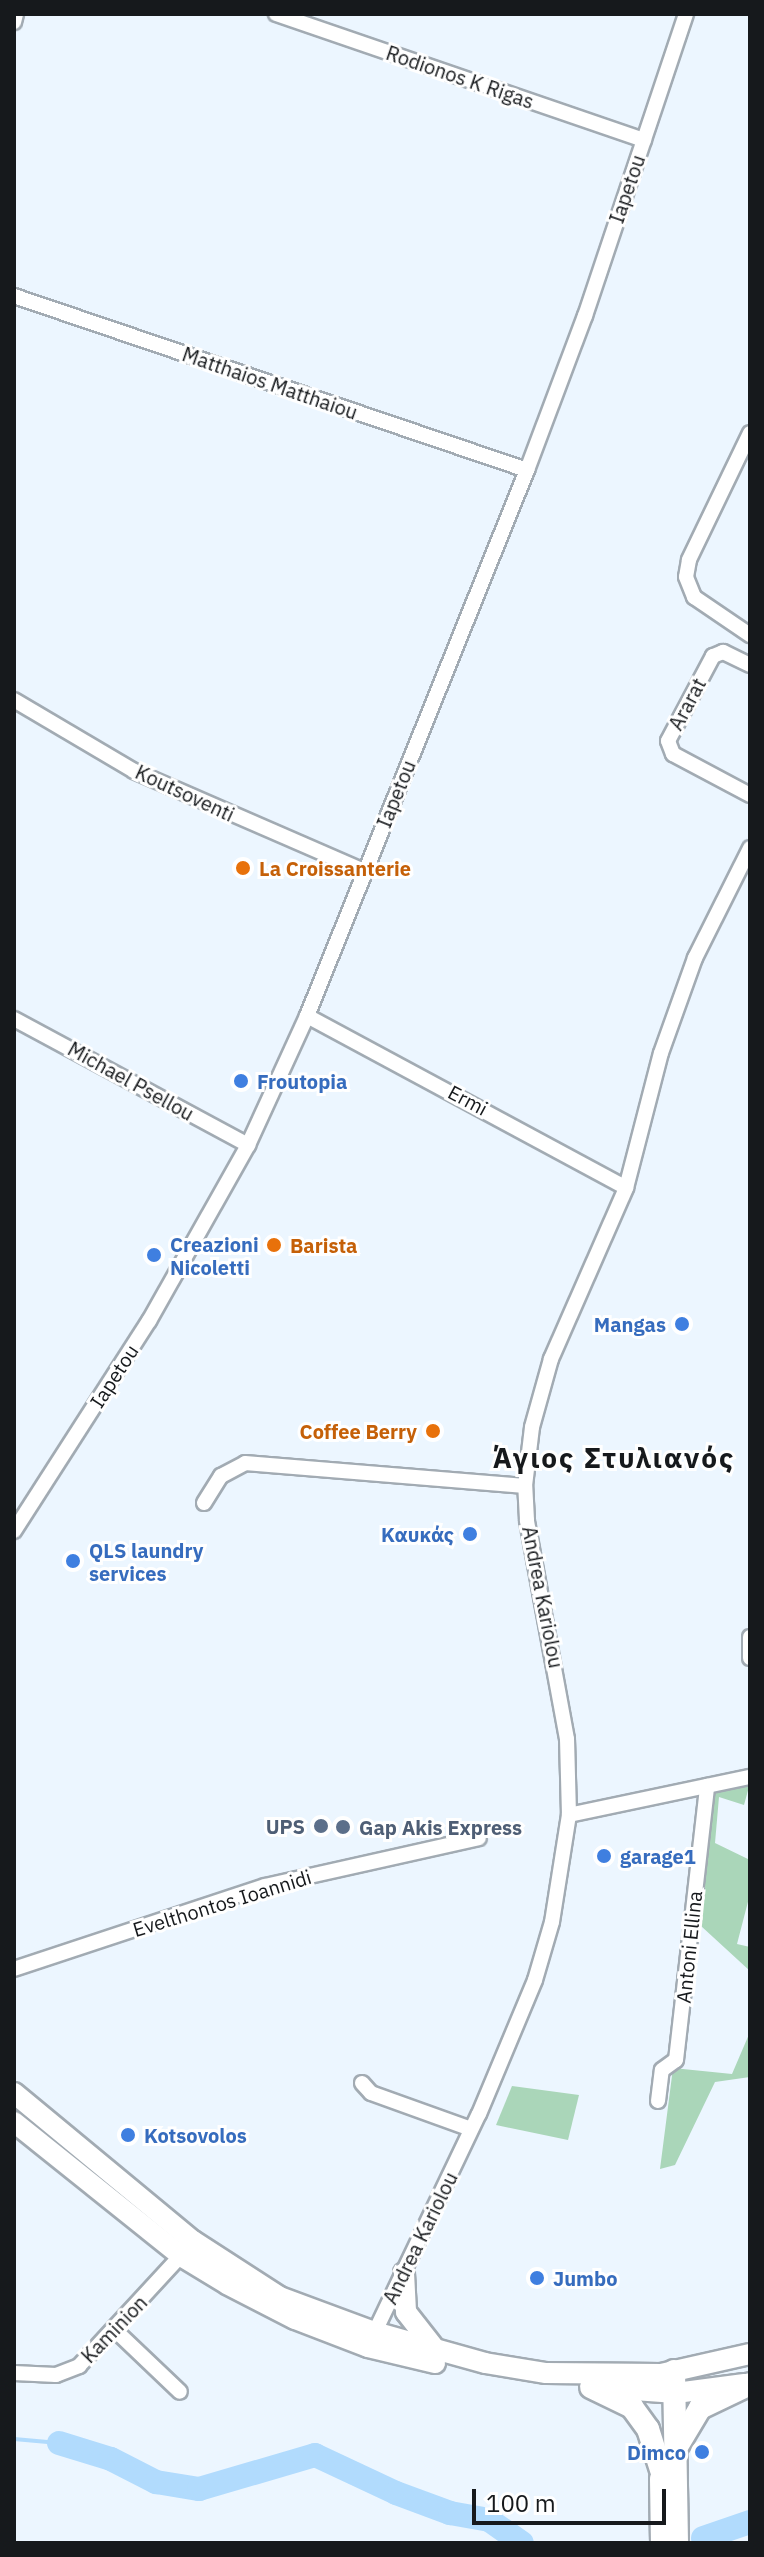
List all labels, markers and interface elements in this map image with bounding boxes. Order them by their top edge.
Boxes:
street label: Rodionos K Rigas [383,40,537,114]
street label: Iapetou [604,152,650,226]
street label: Matthaios Matthaiou [179,342,361,424]
street label: Ararat [663,674,711,734]
street label: Iapetou [372,757,420,831]
street label: Koutsoventi [132,760,238,826]
place label: La Croissanterie [259,856,411,880]
marker: La Croissanterie [234,859,252,877]
street label: Michael Psellou [64,1036,198,1126]
place label: Froutopia [257,1069,347,1093]
marker: Froutopia [232,1072,250,1090]
street label: Ermi [444,1080,492,1120]
place label: Creazioni Nicoletti [170,1232,259,1279]
place label: Barista [290,1233,357,1257]
marker: Barista [265,1236,283,1254]
marker: Creazioni Nicoletti [145,1246,163,1264]
place label: Mangas [594,1312,666,1336]
marker: Mangas [673,1315,691,1333]
street label: Iapetou [85,1340,143,1412]
place label: Coffee Berry [300,1419,417,1443]
marker: Coffee Berry [424,1422,442,1440]
district label: Άγιος Στυλιανός [493,1441,735,1475]
place label: Καυκάς [381,1522,454,1546]
street label: Andrea Kariolou [517,1524,569,1670]
marker: Καυκάς [461,1525,479,1543]
place label: QLS laundry services [89,1538,203,1585]
marker: QLS laundry services [64,1552,82,1570]
place label: UPS [266,1814,305,1838]
place label: Gap Akis Express [359,1815,522,1839]
marker: UPS [312,1817,330,1835]
marker: Gap Akis Express [334,1818,352,1836]
place label: garage1 [620,1844,696,1868]
marker: garage1 [595,1847,613,1865]
street label: Evelthontos Ioannidi [130,1864,314,1942]
street label: Antoni Ellina [671,1890,707,2004]
place label: Kotsovolos [144,2123,247,2147]
marker: Kotsovolos [119,2126,137,2144]
street label: Andrea Kariolou [378,2168,462,2308]
place label: Jumbo [553,2266,617,2290]
marker: Jumbo [528,2269,546,2287]
street label: Kaminion [76,2290,152,2368]
place label: Dimco [627,2440,686,2464]
marker: Dimco [693,2443,711,2461]
scale bar [476,2473,670,2523]
text: 100 m [486,2487,556,2519]

